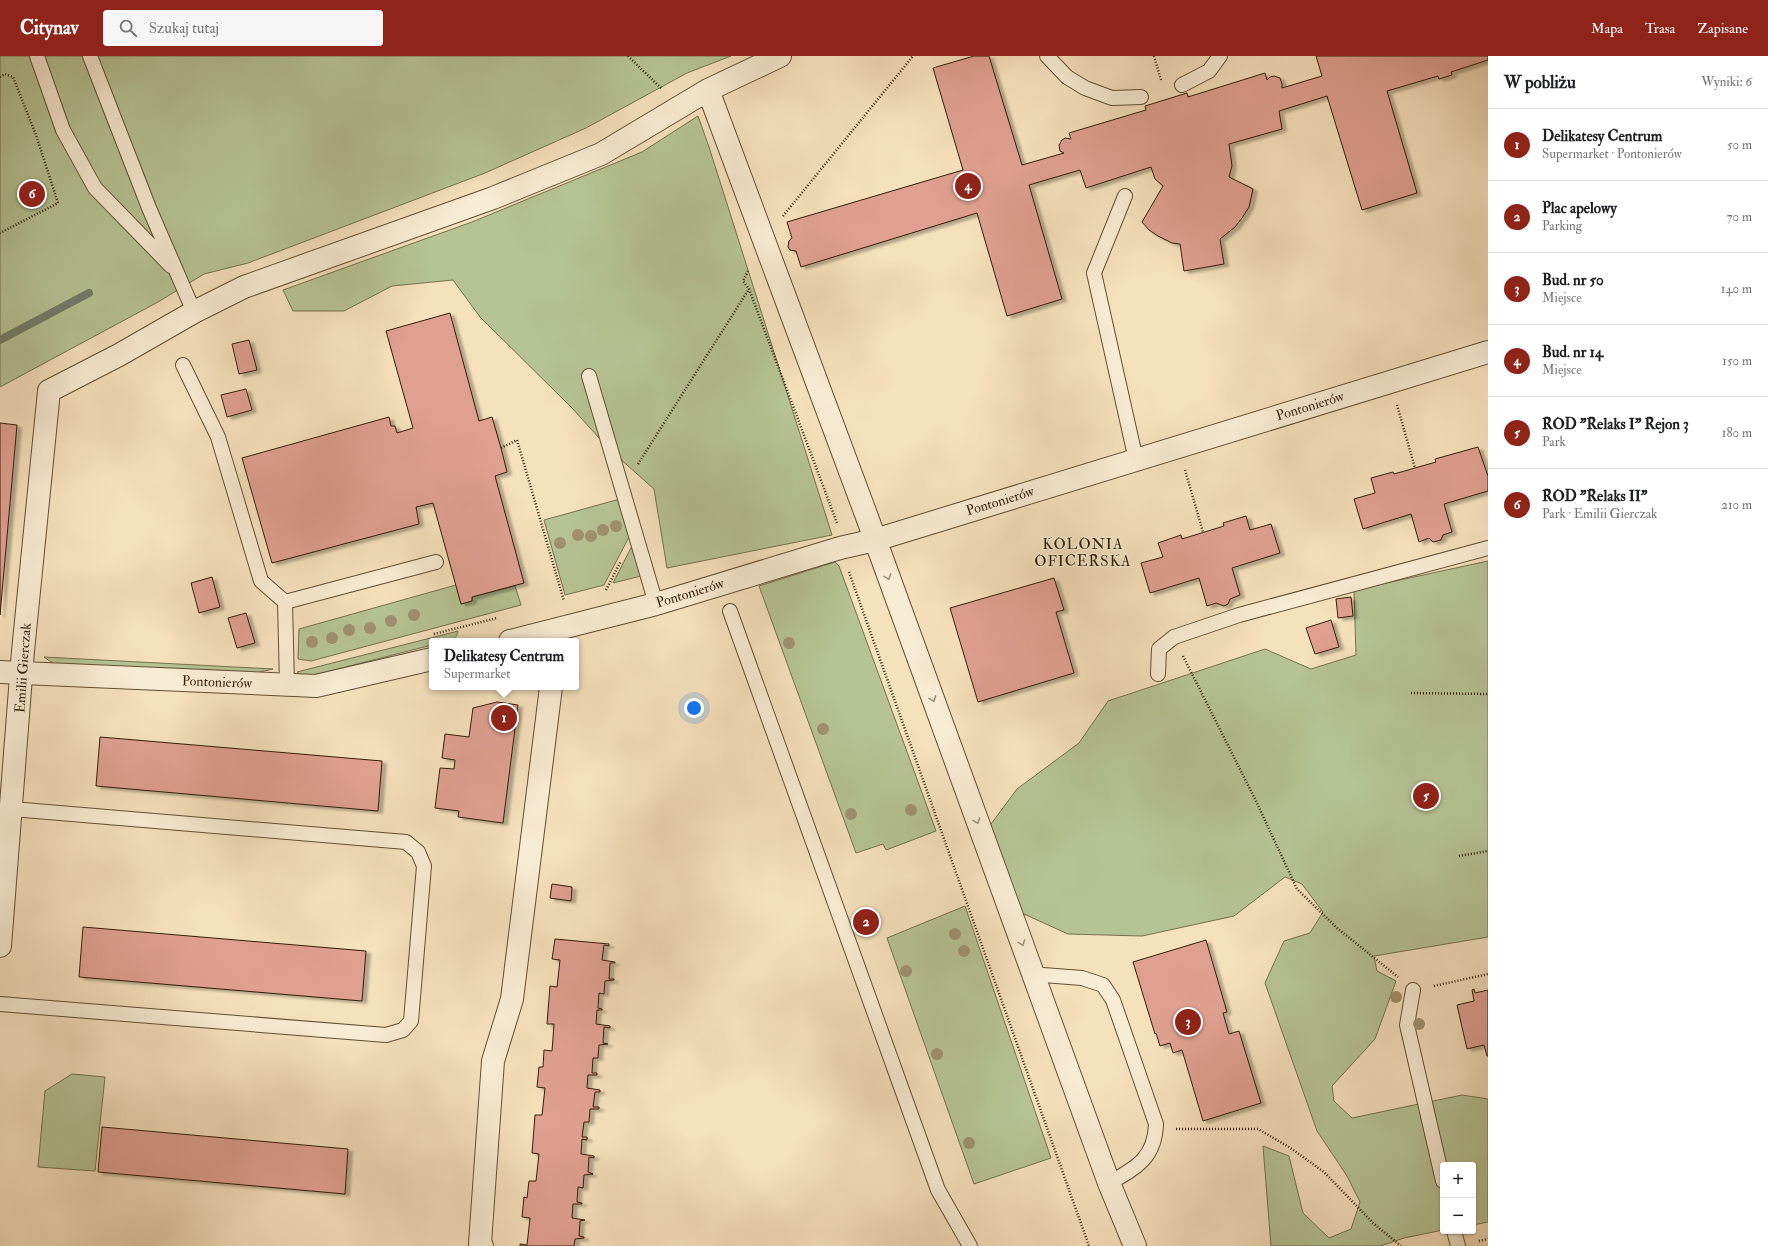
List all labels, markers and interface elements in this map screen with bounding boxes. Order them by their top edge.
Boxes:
search box [103,10,383,46]
text: Citynav [20,16,79,40]
icon: search [117,17,139,39]
text: Szukaj tutaj [149,19,219,38]
text: Mapa [1591,20,1623,37]
text: Trasa [1645,20,1675,37]
text: Zapisane [1697,20,1748,37]
text: W pobliżu [1504,72,1576,93]
text: Wyniki: 6 [1701,74,1752,90]
text: Delikatesy Centrum [1542,127,1662,146]
text: 1 [1515,137,1519,153]
text: 50 m [1727,137,1752,153]
text: Supermarket · Pontonierów [1542,146,1682,162]
pin: 4 [955,171,981,201]
pin: 6 [19,179,45,209]
text: Plac apelowy [1542,199,1617,218]
text: 2 [1514,209,1520,225]
text: 70 m [1727,209,1752,225]
text: Parking [1542,218,1582,234]
text: Bud. nr 50 [1542,271,1604,290]
text: 3 [1515,281,1520,297]
text: 140 m [1721,281,1752,297]
text: Miejsce [1542,290,1582,306]
text: Bud. nr 14 [1542,343,1603,362]
text: 4 [1513,353,1521,369]
text: 150 m [1722,353,1752,369]
text: Miejsce [1542,362,1582,378]
street label: Pontonierów [1274,388,1346,424]
text: ROD "Relaks I" Rejon 3 [1542,415,1689,434]
text: 5 [1514,425,1520,441]
text: 180 m [1722,425,1752,441]
text: Park [1542,434,1566,450]
street label: Pontonierów [964,483,1036,519]
text: ROD "Relaks II" [1542,487,1647,506]
text: 6 [1514,497,1520,513]
text: 210 m [1721,497,1752,513]
text: Park · Emilii Gierczak [1542,506,1657,522]
district label: KOLONIA OFICERSKA [1034,535,1132,571]
one-way arrow [884,573,892,580]
street label: Pontonierów [654,575,726,611]
street label: Emilii Gierczak [11,622,35,713]
popup [429,638,579,690]
text: Delikatesy Centrum [444,647,564,666]
text: Supermarket [444,666,510,682]
street label: Pontonierów [182,672,253,692]
one-way arrow [928,695,936,702]
your location [684,698,704,718]
pin: 1 [491,703,517,733]
pin: 5 [1413,781,1439,811]
one-way arrow [973,817,981,824]
pin: 2 [853,907,879,937]
one-way arrow [1017,939,1025,946]
pin: 3 [1175,1007,1201,1037]
map controls [1440,1162,1476,1234]
button: + [1440,1162,1476,1198]
button: − [1440,1198,1476,1234]

